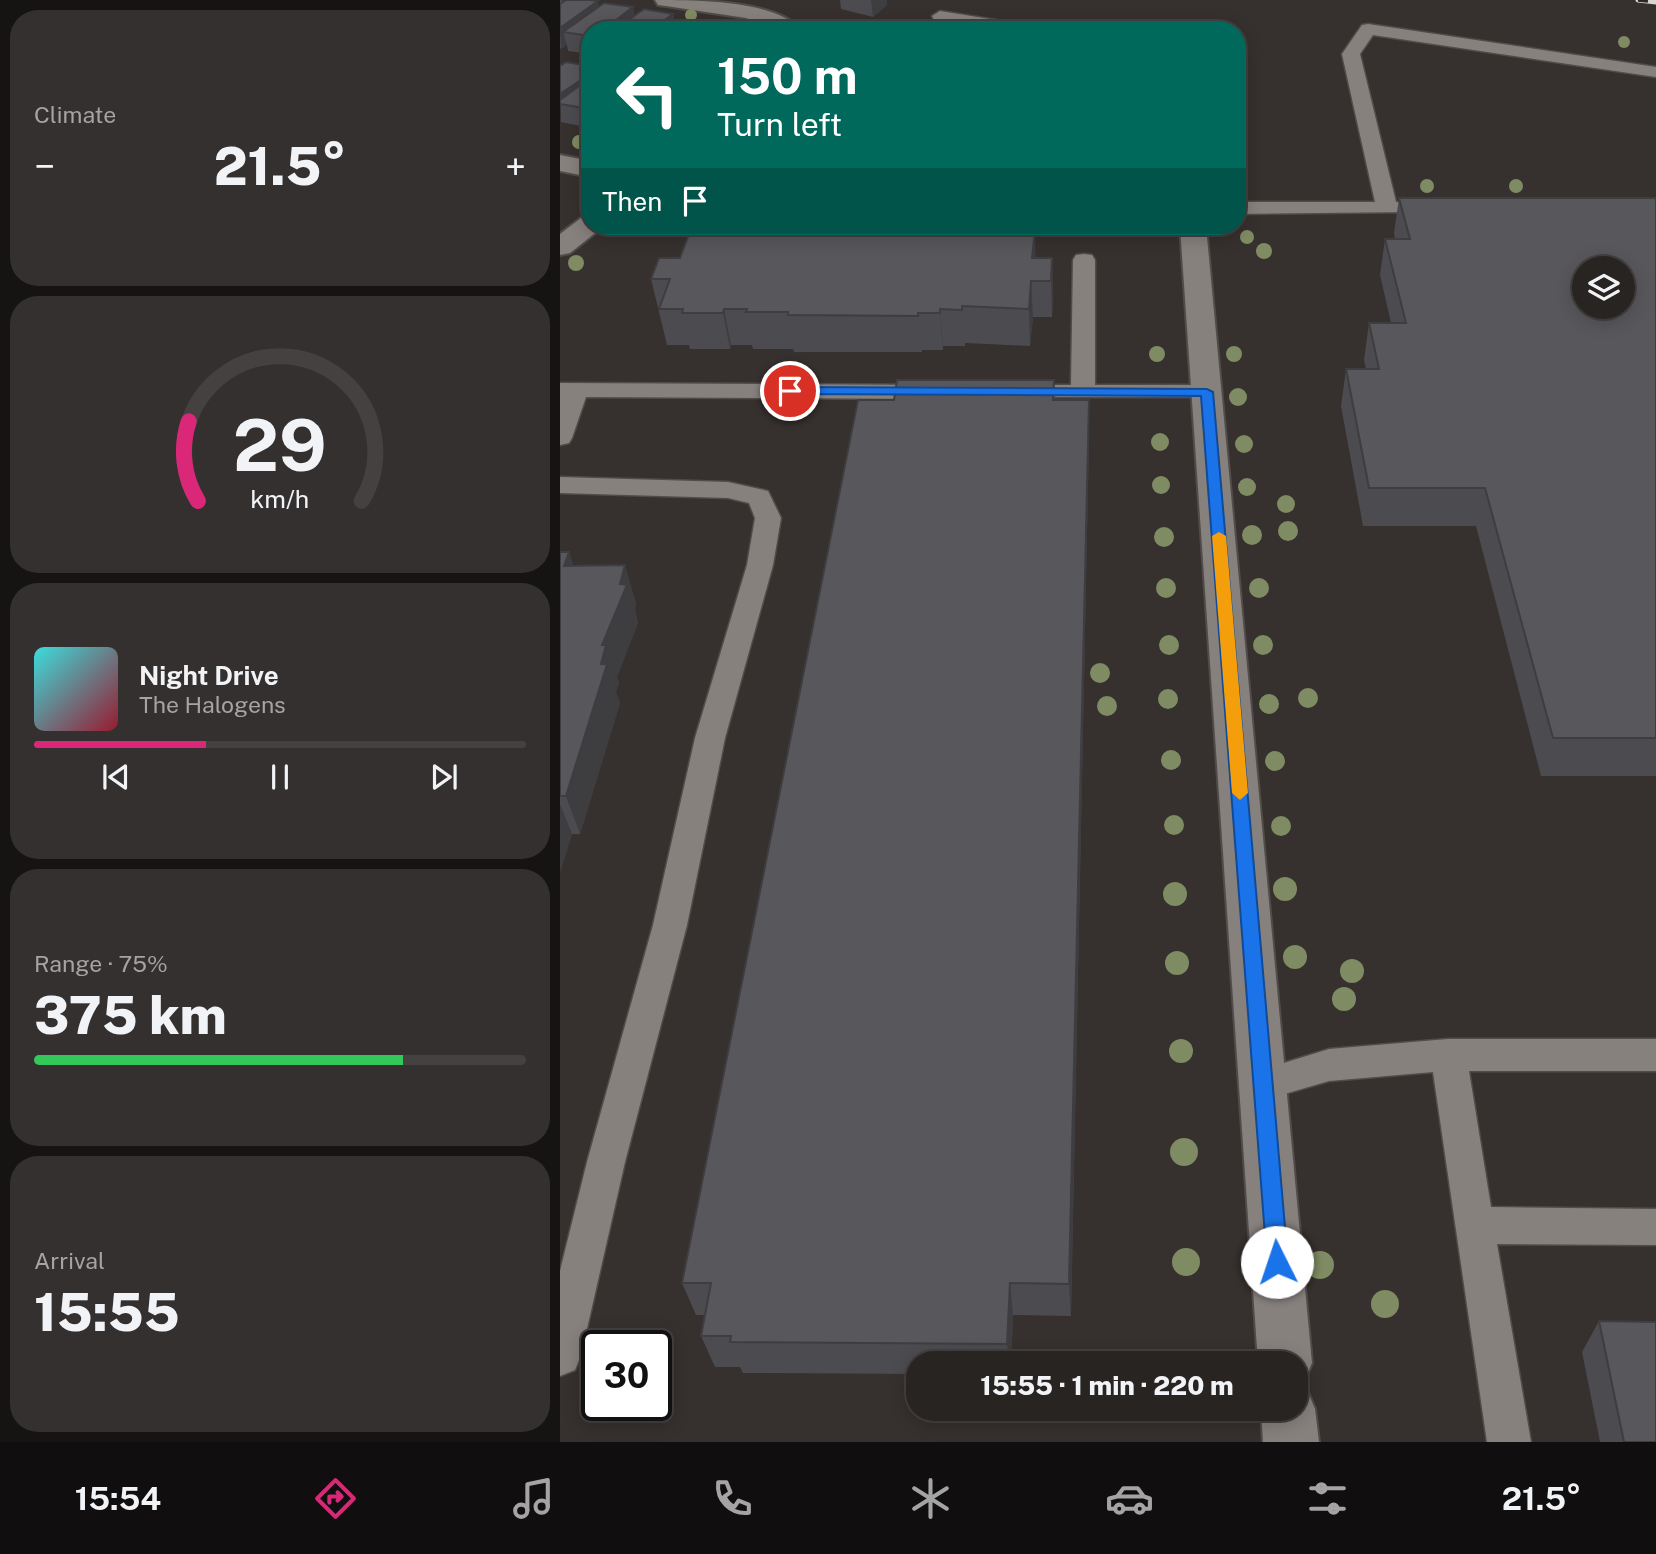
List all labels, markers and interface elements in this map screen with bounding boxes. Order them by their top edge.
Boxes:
text: 150 m [717,47,858,105]
icon: left [602,49,693,140]
text: Climate [34,101,116,128]
text: Turn left [717,106,842,143]
text: 21.5° [214,136,346,197]
text: − [34,144,55,189]
text: + [505,144,526,189]
icon: arrive [676,182,714,220]
text: Then [602,186,662,217]
map controls [1572,256,1635,319]
button: layers [1572,256,1635,319]
pin [760,361,820,421]
icon: arrive [771,372,809,410]
text: 29 [233,402,327,487]
text: km/h [251,483,309,513]
text: Night Drive [139,660,279,691]
text: The Halogens [139,691,286,718]
icon: previous [97,758,135,796]
icon: pause [261,758,299,796]
icon: next [425,758,463,796]
text: Range · 75% [34,950,168,977]
text: 375 km [34,985,227,1046]
position arrow [1240,1225,1314,1299]
text: Arrival [34,1247,105,1274]
text: 15:55 [34,1282,180,1343]
speed limit sign: 30 [581,1330,672,1421]
text: 15:55 · 1 min · 220 m [980,1370,1234,1401]
icon: directions [311,1474,360,1523]
icon: music [509,1474,558,1523]
icon: phone [708,1474,757,1523]
icon: climate [906,1474,955,1523]
icon: car [1105,1474,1154,1523]
icon: filters [1303,1474,1352,1523]
text: 15:54 [75,1480,161,1517]
text: 21.5° [1502,1480,1581,1517]

